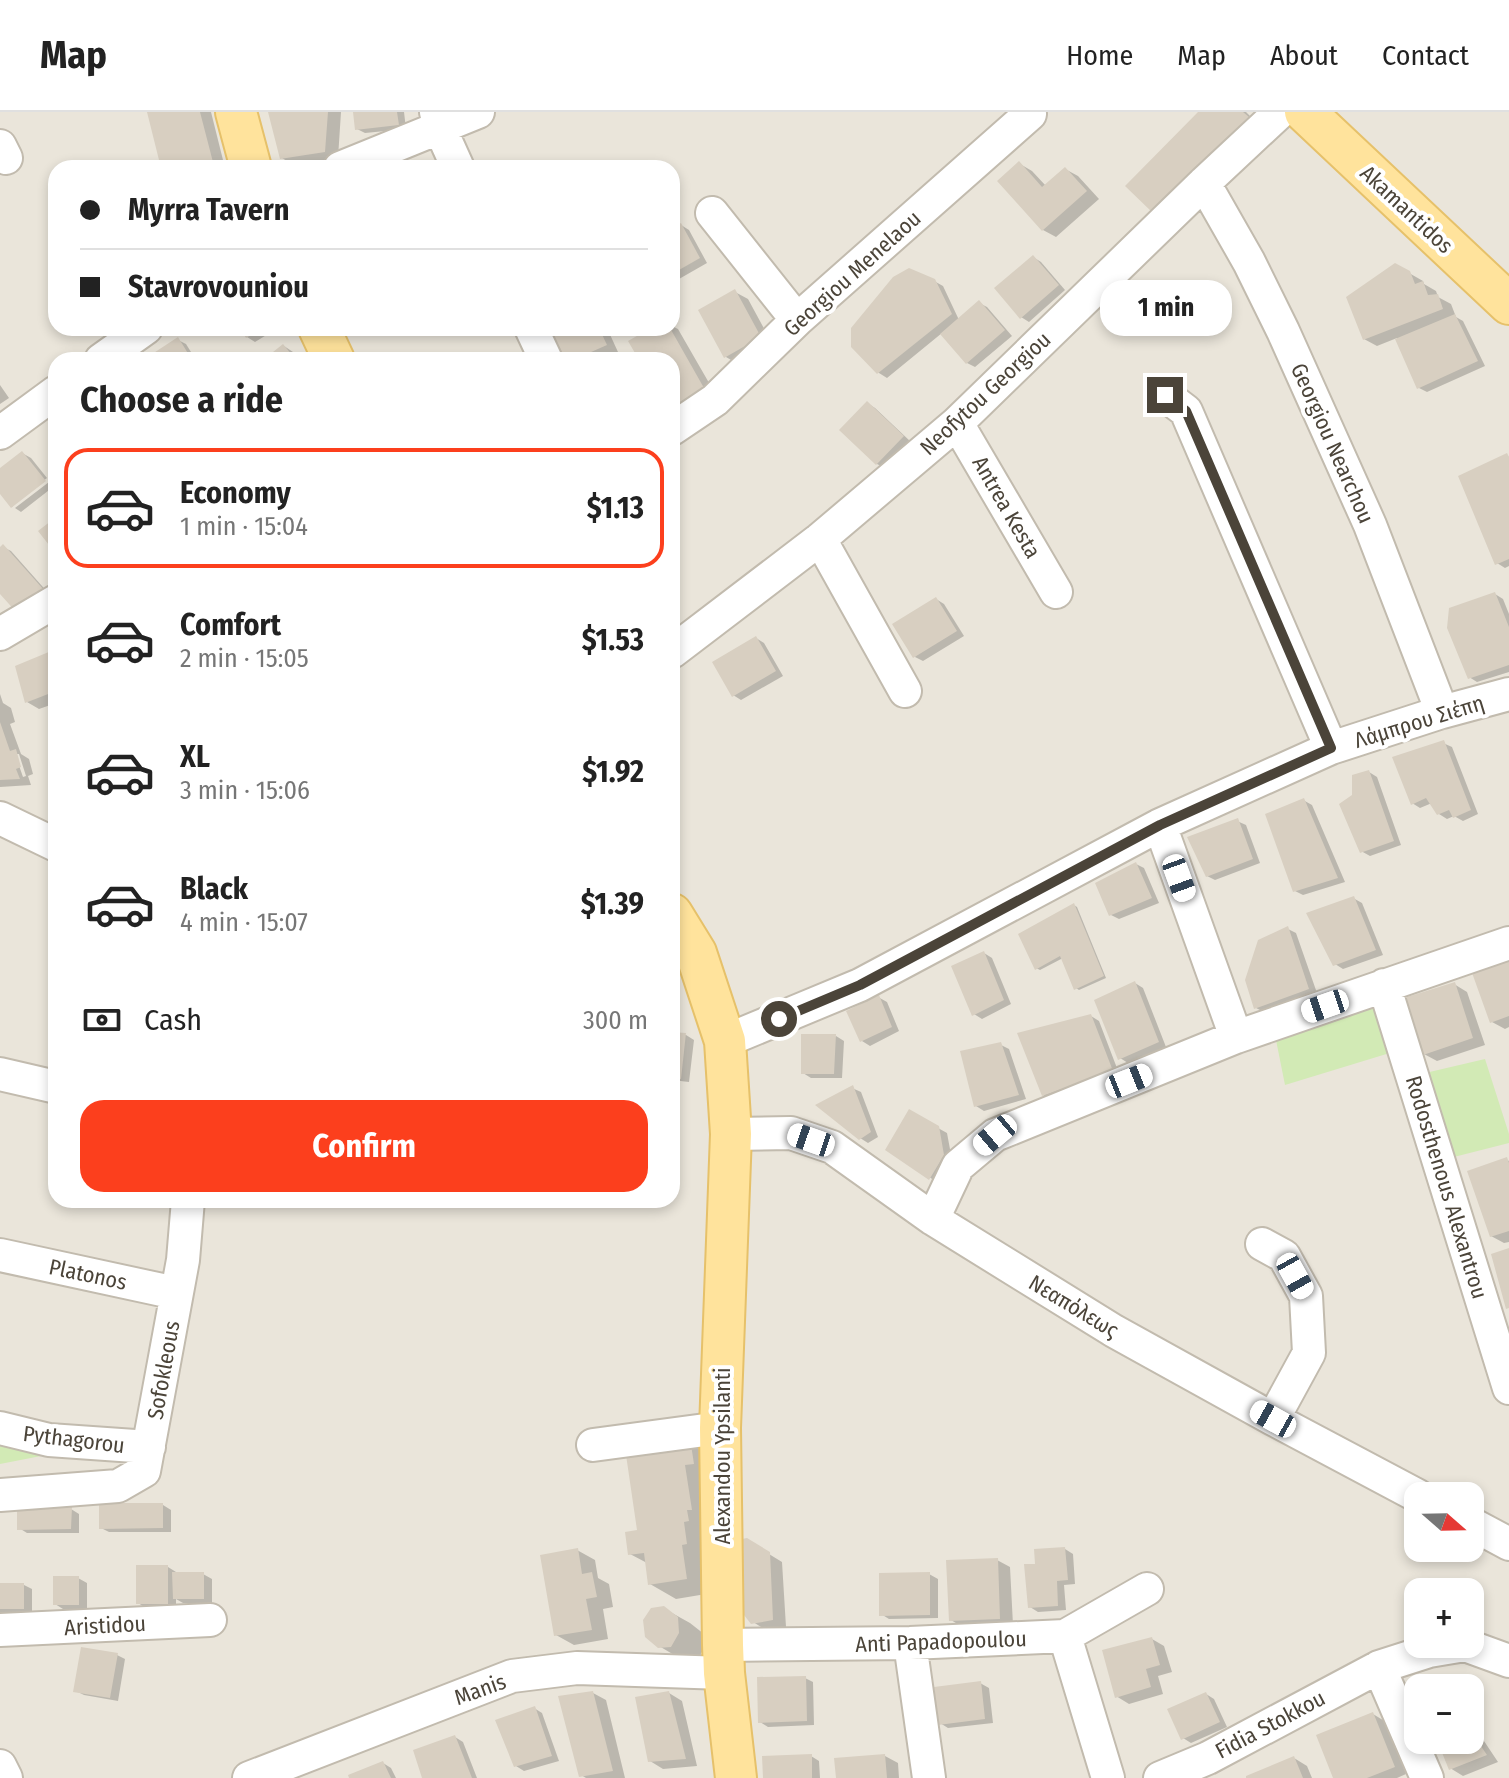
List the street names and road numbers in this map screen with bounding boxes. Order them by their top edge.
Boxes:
street label: Akamantidos [1355,160,1459,259]
street label: Georgiou Menelaou [778,205,926,342]
street label: Neofytou Georgiou [914,326,1056,461]
street label: Georgiou Nearchou [1285,359,1380,527]
street label: Antrea Kesta [967,451,1047,563]
street label: Λάμπρου Σιέπη [1351,689,1487,754]
street label: Rodosthenous Alexantrou [1400,1072,1493,1302]
street label: Platonos [47,1253,129,1296]
street label: Νεαπόλεως [1024,1269,1124,1344]
street label: Sofokleous [142,1319,185,1422]
street label: Alexandou Ypsilanti [709,1368,736,1545]
street label: Pythagorou [22,1420,126,1459]
street label: Aristidou [63,1610,147,1641]
street label: Anti Papadopoulou [855,1625,1027,1658]
street label: Manis [451,1668,510,1711]
street label: Fidia Stokkou [1211,1684,1330,1765]

